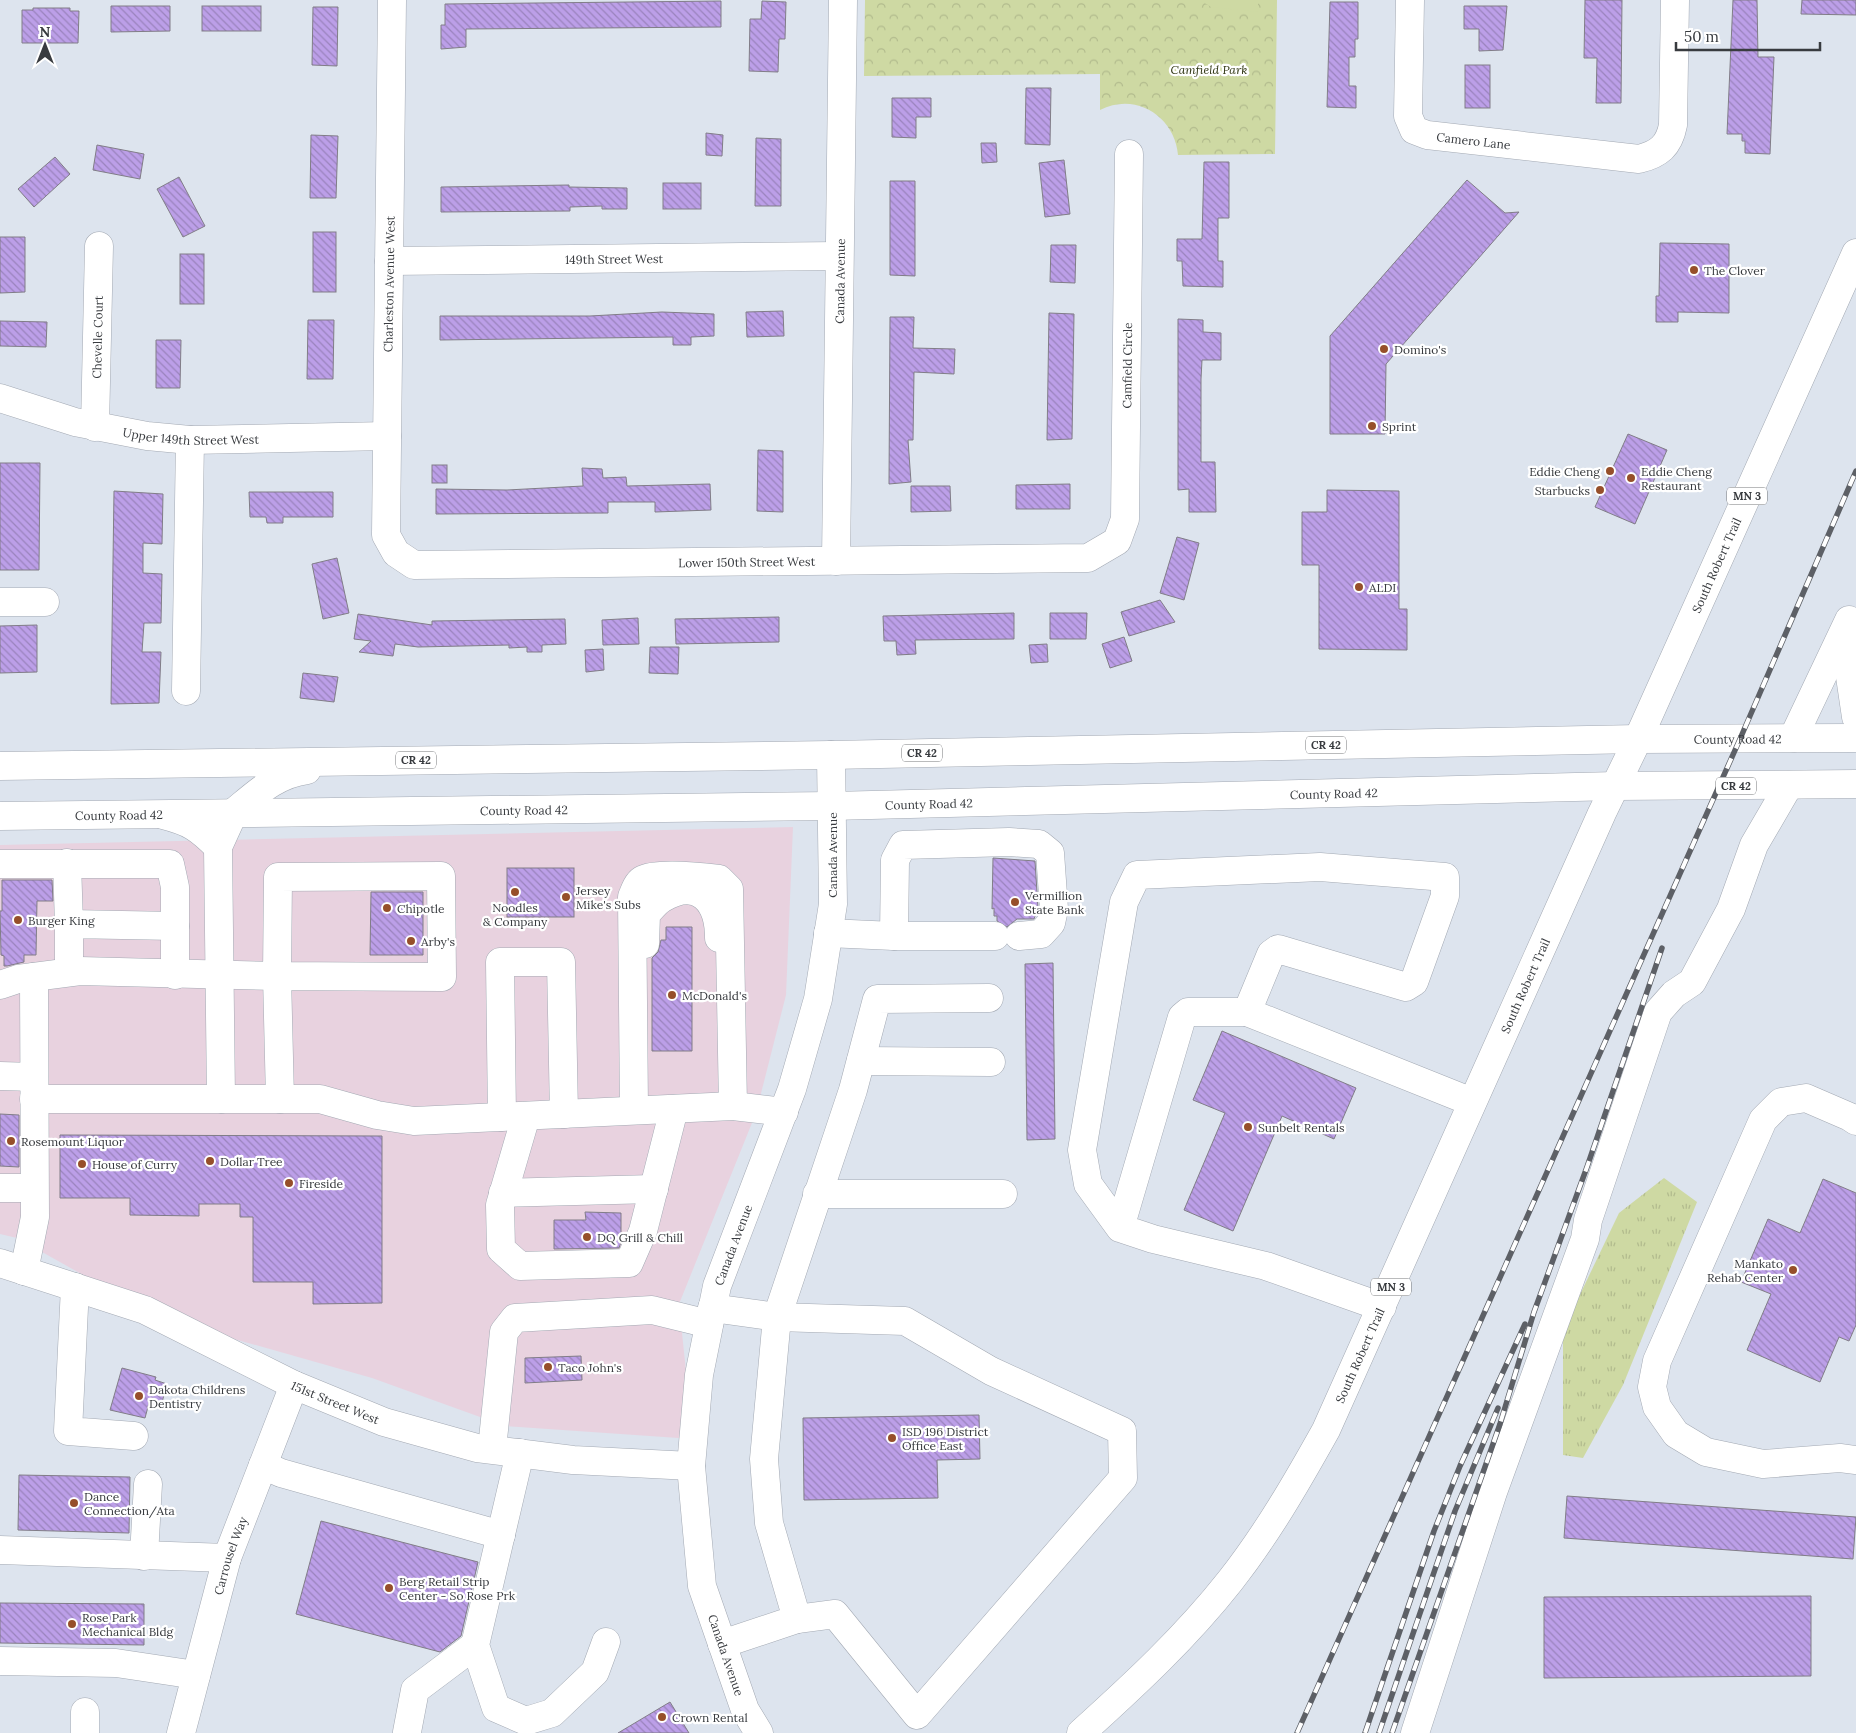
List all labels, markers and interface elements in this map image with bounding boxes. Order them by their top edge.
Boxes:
north arrow [20,20,70,70]
scale bar [1676,20,1820,52]
text: N [40,23,51,41]
text: 50 m [1684,27,1719,46]
park label: Camfield Park [1170,62,1248,77]
street label: Camero Lane [1436,129,1512,152]
street label: Charleston Avenue West [380,215,398,352]
street label: Canada Avenue [831,238,848,324]
street label: 149th Street West [565,250,664,267]
place label: The Clover [1704,263,1766,278]
marker: The Clover [1688,264,1700,276]
street label: Chevelle Court [89,295,105,379]
street label: Camfield Circle [1119,322,1135,408]
place label: Domino's [1394,342,1447,357]
marker: Domino's [1378,343,1390,355]
place label: Sprint [1382,419,1417,434]
marker: Sprint [1366,420,1378,432]
street label: Upper 149th Street West [122,424,259,448]
place label: Eddie Cheng [1529,464,1600,479]
place label: Eddie Cheng Restaurant [1641,464,1712,493]
marker: Eddie Cheng [1604,465,1616,477]
marker: Eddie Cheng Restaurant [1625,472,1637,484]
place label: Starbucks [1535,483,1590,498]
marker: Starbucks [1594,484,1606,496]
road number: MN 3 [1727,488,1767,504]
street label: South Robert Trail [1688,515,1744,615]
street label: Lower 150th Street West [678,553,816,570]
place label: ALDI [1368,580,1396,595]
marker: ALDI [1353,581,1365,593]
street label: County Road 42 [1694,731,1782,746]
road number: CR 42 [1306,736,1346,754]
road number: CR 42 [902,744,942,761]
road number: CR 42 [396,752,436,768]
road number: CR 42 [1716,778,1756,794]
street label: County Road 42 [1290,785,1378,802]
street label: County Road 42 [885,795,973,812]
street label: County Road 42 [480,802,568,818]
street label: County Road 42 [75,807,163,823]
street label: Canada Avenue [825,812,840,898]
place label: Jersey Mike's Subs [575,883,641,912]
marker: Noodles & Company [509,886,521,898]
place label: Vermillion State Bank [1024,888,1085,917]
marker: Jersey Mike's Subs [560,891,572,903]
marker: Vermillion State Bank [1009,896,1021,908]
place label: Noodles & Company [483,900,548,929]
place label: Chipotle [397,901,445,916]
marker: Chipotle [381,902,393,914]
place label: Burger King [28,913,95,928]
marker: Burger King [12,914,24,926]
place label: Arby's [420,934,455,949]
marker: Arby's [405,935,417,947]
street label: South Robert Trail [1497,936,1553,1036]
place label: McDonald's [682,988,747,1003]
marker: McDonald's [666,989,678,1001]
place label: Sunbelt Rentals [1258,1120,1345,1135]
marker: Sunbelt Rentals [1242,1121,1254,1133]
place label: Rosemount Liquor [21,1134,125,1149]
marker: Rosemount Liquor [5,1135,17,1147]
place label: Dollar Tree [220,1154,283,1169]
marker: Dollar Tree [204,1155,216,1167]
place label: House of Curry [92,1157,178,1172]
marker: House of Curry [76,1158,88,1170]
place label: Fireside [299,1176,344,1191]
marker: Fireside [283,1177,295,1189]
street label: Canada Avenue [711,1202,755,1287]
place label: DQ Grill & Chill [597,1230,683,1245]
marker: DQ Grill & Chill [581,1231,593,1243]
place label: Mankato Rehab Center [1707,1256,1784,1285]
marker: Mankato Rehab Center [1787,1264,1799,1276]
road number: MN 3 [1371,1278,1411,1295]
street label: South Robert Trail [1332,1305,1387,1405]
place label: Taco John's [558,1360,622,1375]
marker: Taco John's [542,1361,554,1373]
street label: 151st Street West [289,1377,382,1427]
place label: Dakota Childrens Dentistry [149,1382,246,1411]
marker: Dakota Childrens Dentistry [133,1390,145,1402]
place label: ISD 196 District Office East [902,1424,989,1453]
marker: ISD 196 District Office East [886,1432,898,1444]
place label: Dance Connection/Ata [84,1489,175,1519]
marker: Dance Connection/Ata [68,1497,80,1509]
street label: Carrousel Way [210,1514,250,1596]
place label: Berg Retail Strip Center - So Rose Prk [399,1574,516,1603]
marker: Berg Retail Strip Center - So Rose Prk [383,1582,395,1594]
place label: Rose Park Mechanical Bldg [82,1610,174,1639]
street label: Canada Avenue [705,1612,747,1698]
marker: Rose Park Mechanical Bldg [66,1618,78,1630]
place label: Crown Rental [672,1710,748,1725]
marker: Crown Rental [656,1711,668,1723]

